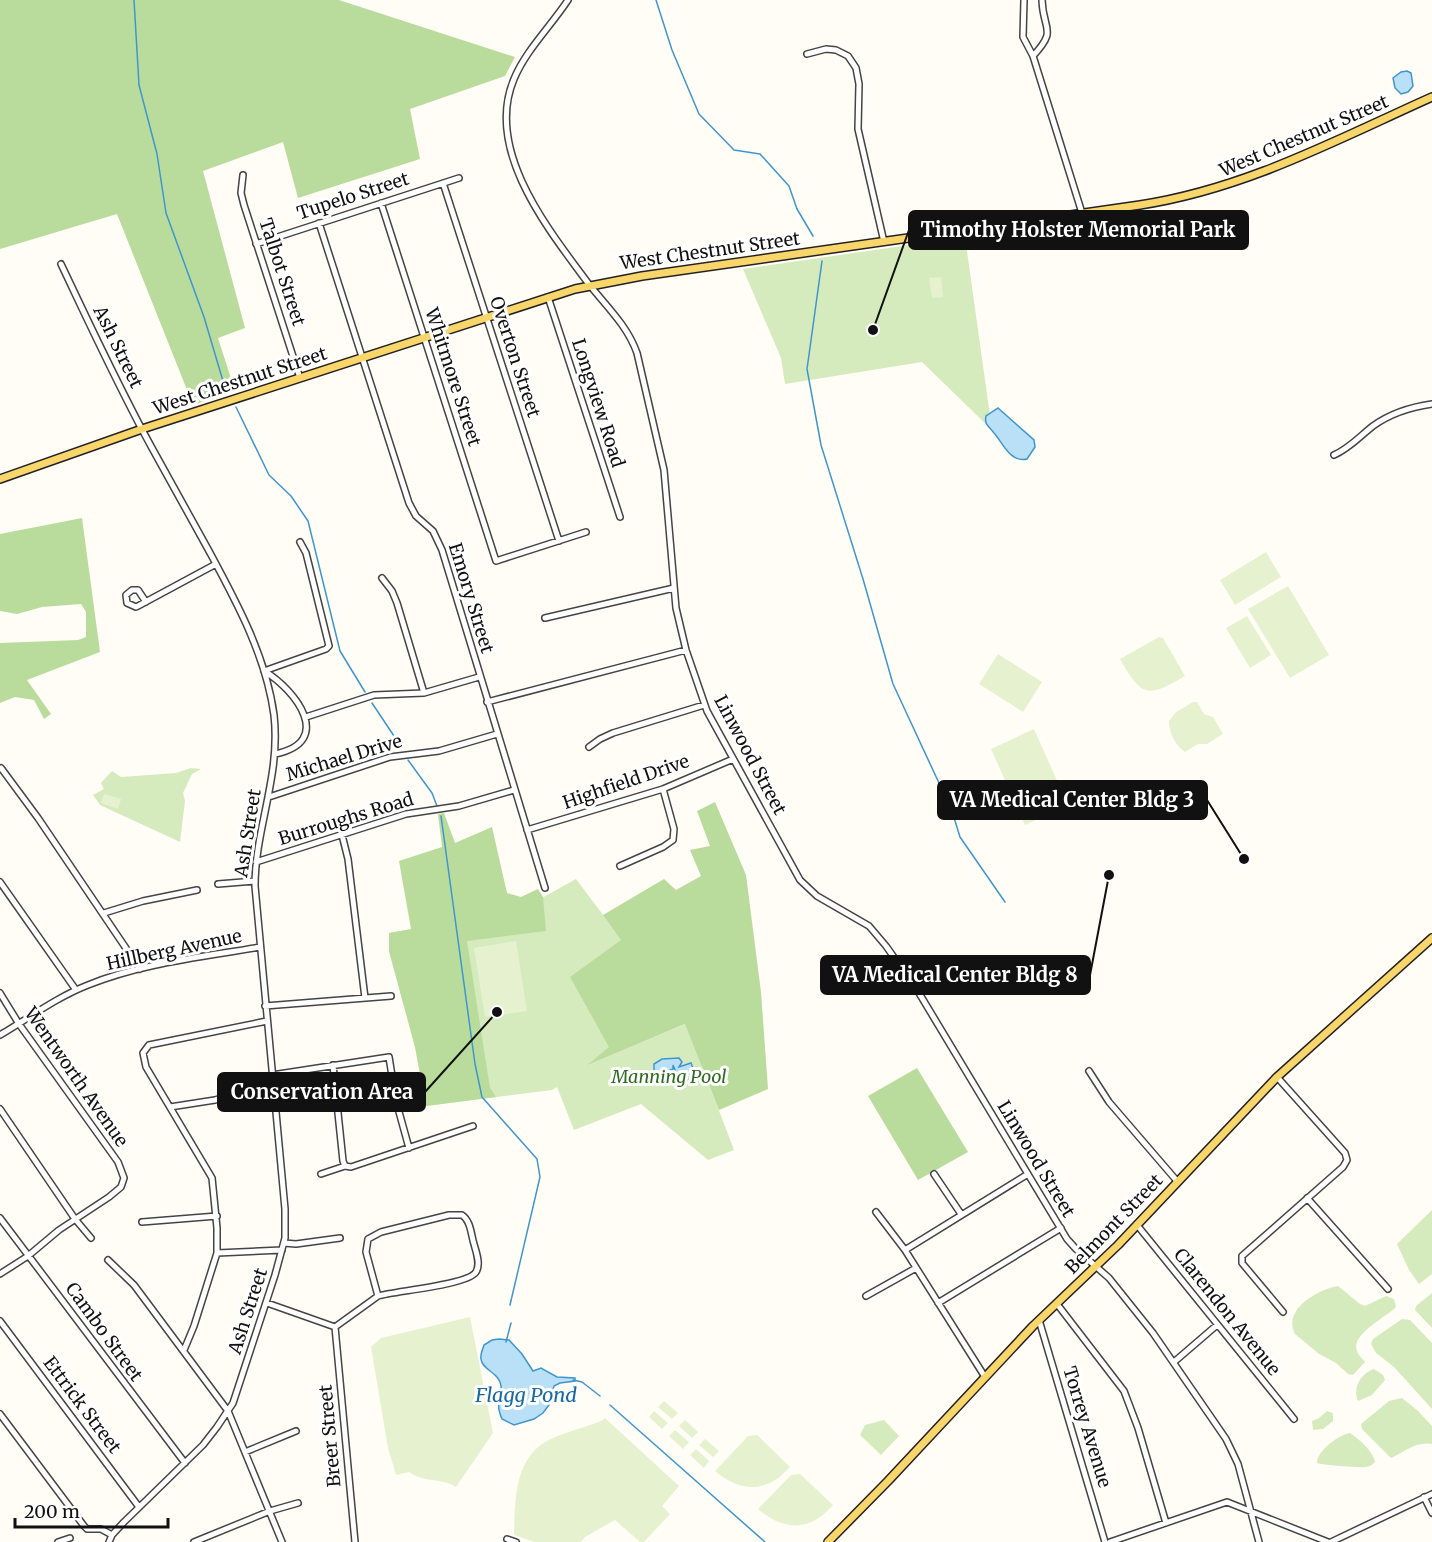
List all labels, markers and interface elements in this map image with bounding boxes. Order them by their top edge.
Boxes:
street label: West Chestnut Street [1215,90,1392,182]
street label: Tupelo Street [294,167,412,224]
callout: Timothy Holster Memorial Park [909,211,1248,249]
street label: Talbot Street [254,215,311,329]
text: Timothy Holster Memorial Park [920,217,1236,242]
street label: West Chestnut Street [618,226,801,275]
street label: Overton Street [485,293,546,420]
street label: Ash Street [88,301,148,392]
street label: Whitmore Street [420,304,487,449]
street label: Longview Road [567,336,630,470]
street label: West Chestnut Street [149,342,330,420]
street label: Emory Street [444,540,499,656]
street label: Linwood Street [709,691,792,818]
street label: Michael Drive [283,729,405,786]
street label: Highfield Drive [560,749,692,814]
callout: VA Medical Center Bldg 3 [938,781,1207,819]
street label: Ash Street [229,787,266,880]
street label: Burroughs Road [276,787,416,850]
text: VA Medical Center Bldg 3 [949,787,1194,812]
street label: Hillberg Avenue [104,924,244,975]
callout: VA Medical Center Bldg 8 [821,956,1090,994]
text: VA Medical Center Bldg 8 [831,962,1078,987]
street label: Wentworth Avenue [19,1002,133,1151]
park label: Manning Pool [610,1065,727,1088]
callout: Conservation Area [218,1073,425,1111]
text: Conservation Area [231,1079,413,1104]
street label: Linwood Street [993,1096,1080,1221]
street label: Belmont Street [1060,1169,1167,1278]
street label: Clarendon Avenue [1169,1244,1286,1380]
street label: Ash Street [223,1265,272,1358]
street label: Cambo Street [61,1278,148,1386]
street label: Ettrick Street [38,1352,126,1458]
street label: Torrey Avenue [1058,1363,1117,1490]
water label: Flagg Pond [474,1382,577,1407]
street label: Breer Street [314,1384,345,1488]
scale bar [15,1491,168,1529]
text: 200 m [24,1500,80,1523]

